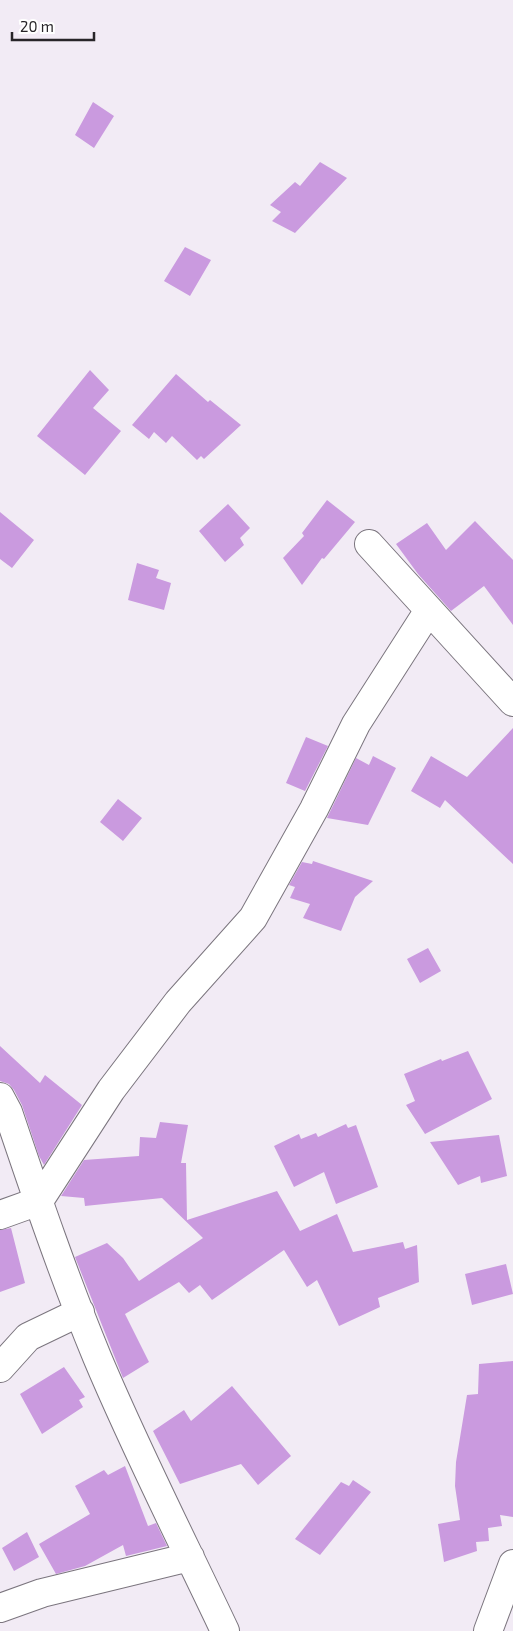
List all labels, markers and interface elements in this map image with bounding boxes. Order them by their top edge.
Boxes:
scale bar [12,10,95,42]
text: 20 m [20,17,54,35]

